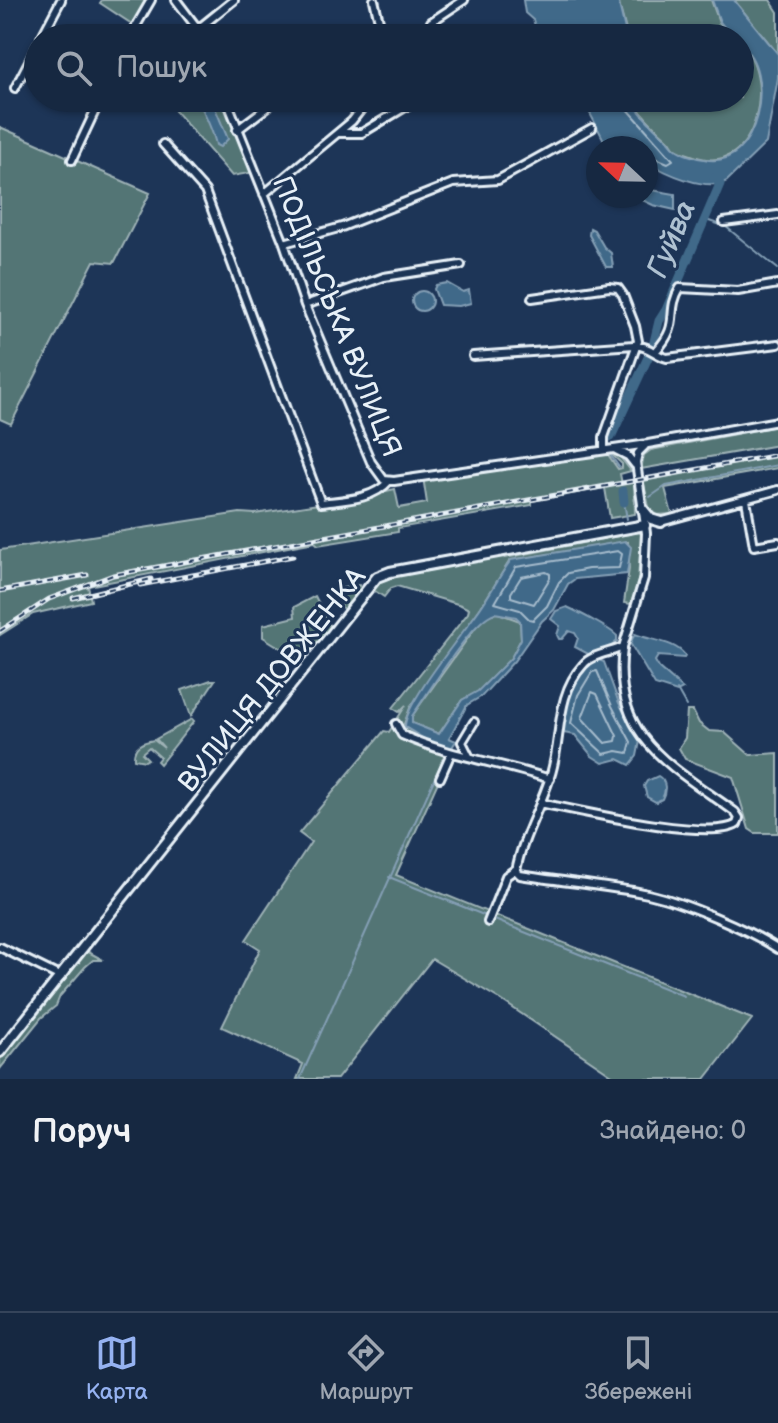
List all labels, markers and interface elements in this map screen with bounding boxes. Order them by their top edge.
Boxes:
search box [24,24,754,112]
icon: search [52,46,96,90]
text: Пошук [116,50,207,86]
north arrow [586,136,658,208]
street label: ПОДІЛЬСЬКА ВУЛИЦЯ [265,171,408,462]
water label: Гуйва [640,195,704,284]
street label: ВУЛИЦЯ ДОВЖЕНКА [171,560,373,799]
text: Поруч [32,1111,131,1152]
text: Знайдено: 0 [600,1116,746,1147]
tab: Карта [86,1331,148,1406]
tab: Маршрут [320,1331,413,1406]
tab: Збережені [585,1331,692,1406]

